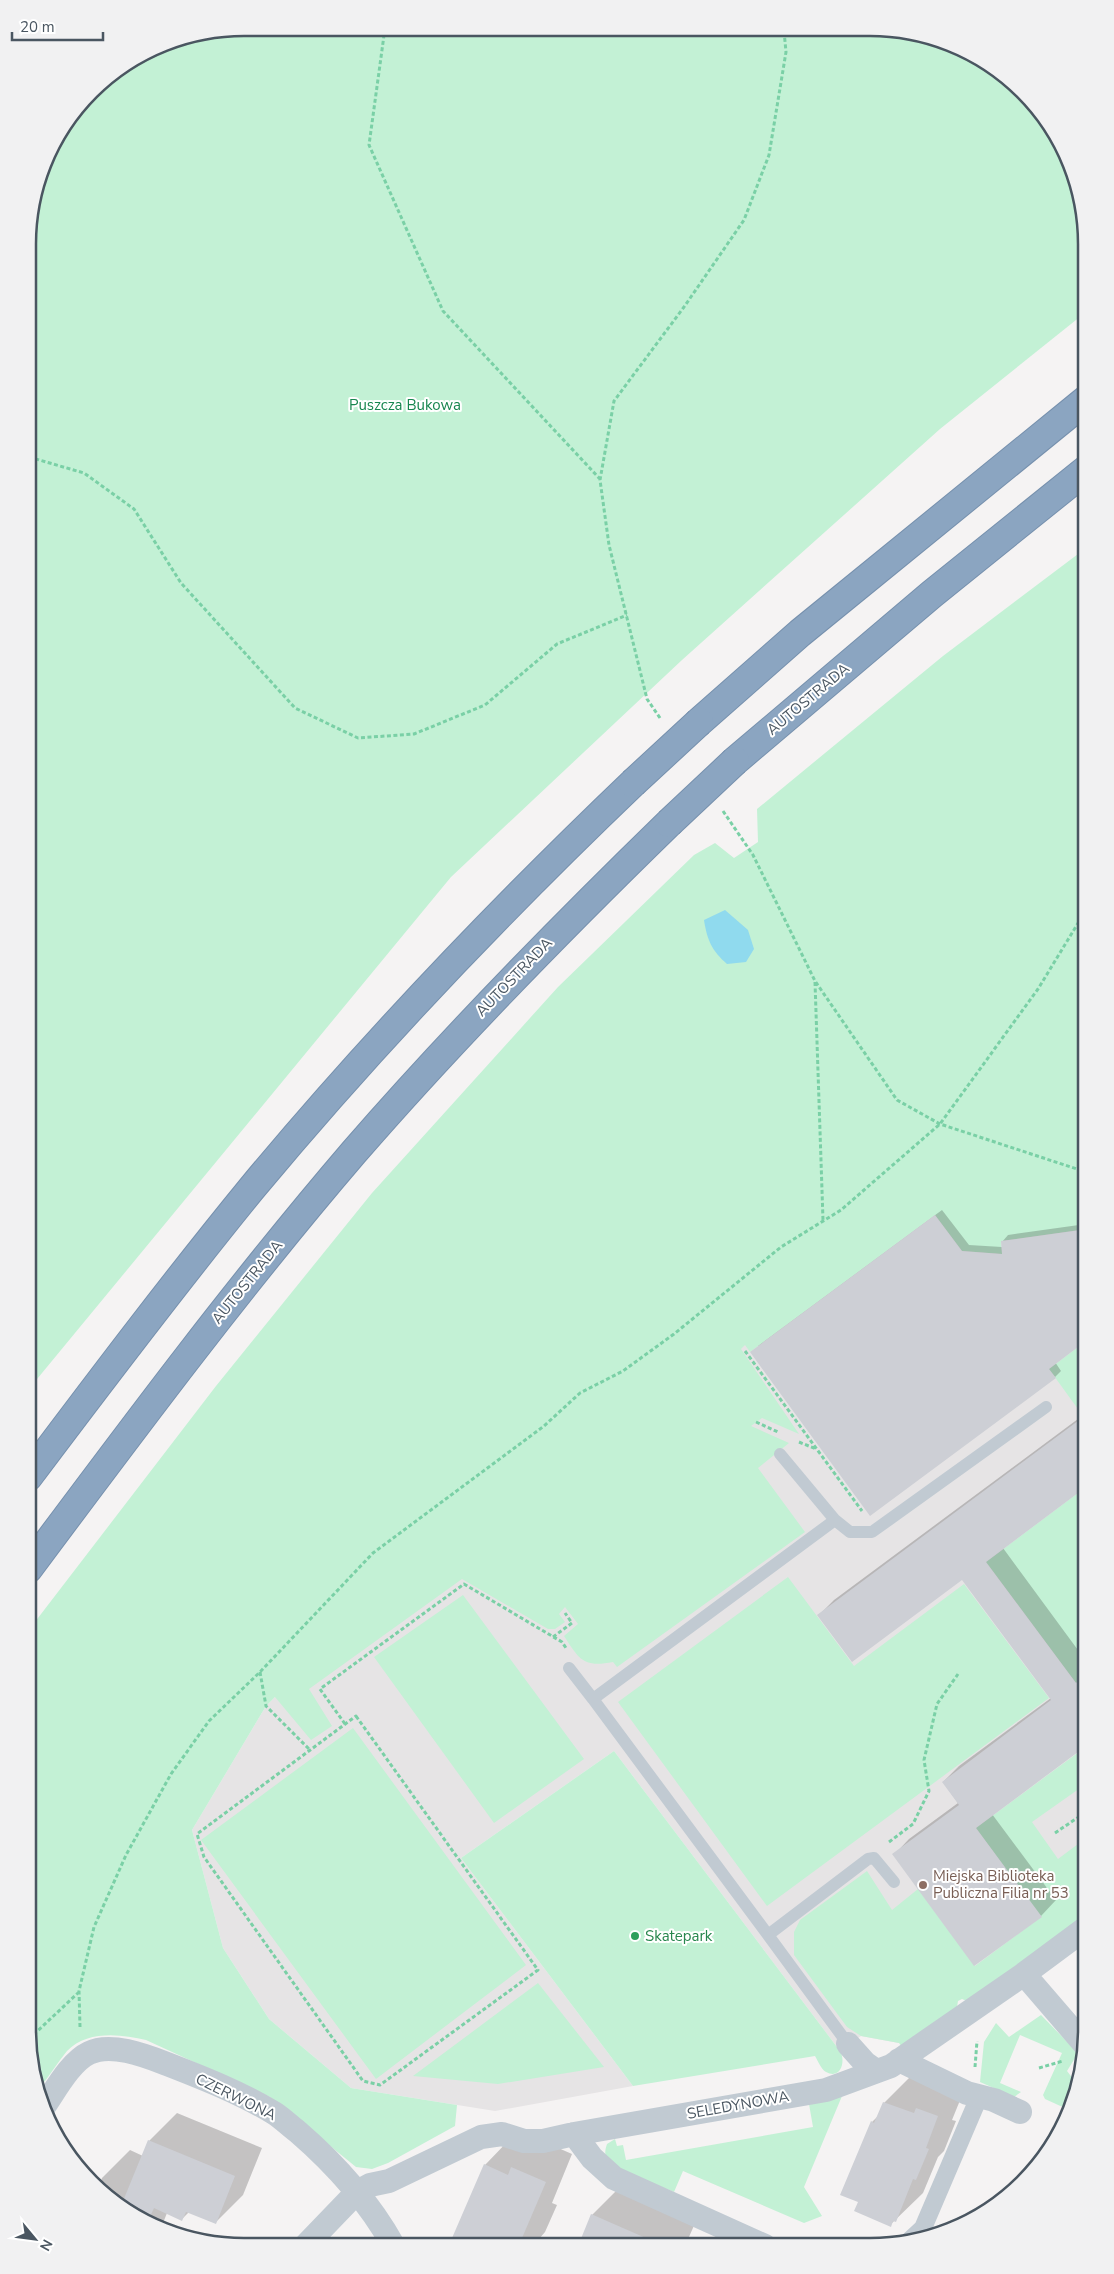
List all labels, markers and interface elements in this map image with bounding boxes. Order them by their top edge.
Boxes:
scale bar [12,10,104,42]
text: 20 m [20,17,55,37]
park label: Puszcza Bukowa [349,395,461,415]
street label: AUTOSTRADA [762,658,854,740]
street label: AUTOSTRADA [471,933,557,1021]
street label: AUTOSTRADA [207,1236,287,1328]
place label: Miejska Biblioteka Publiczna Filia nr 53 [933,1866,1069,1903]
marker: Miejska Biblioteka Publiczna Filia nr 53 [917,1879,929,1891]
place label: Skatepark [645,1926,713,1946]
marker: Skatepark [629,1930,641,1942]
street label: CZERWONA [192,2069,280,2125]
street label: SELEDYNOWA [685,2086,791,2124]
north arrow [10,2214,60,2264]
text: N [35,2236,57,2254]

